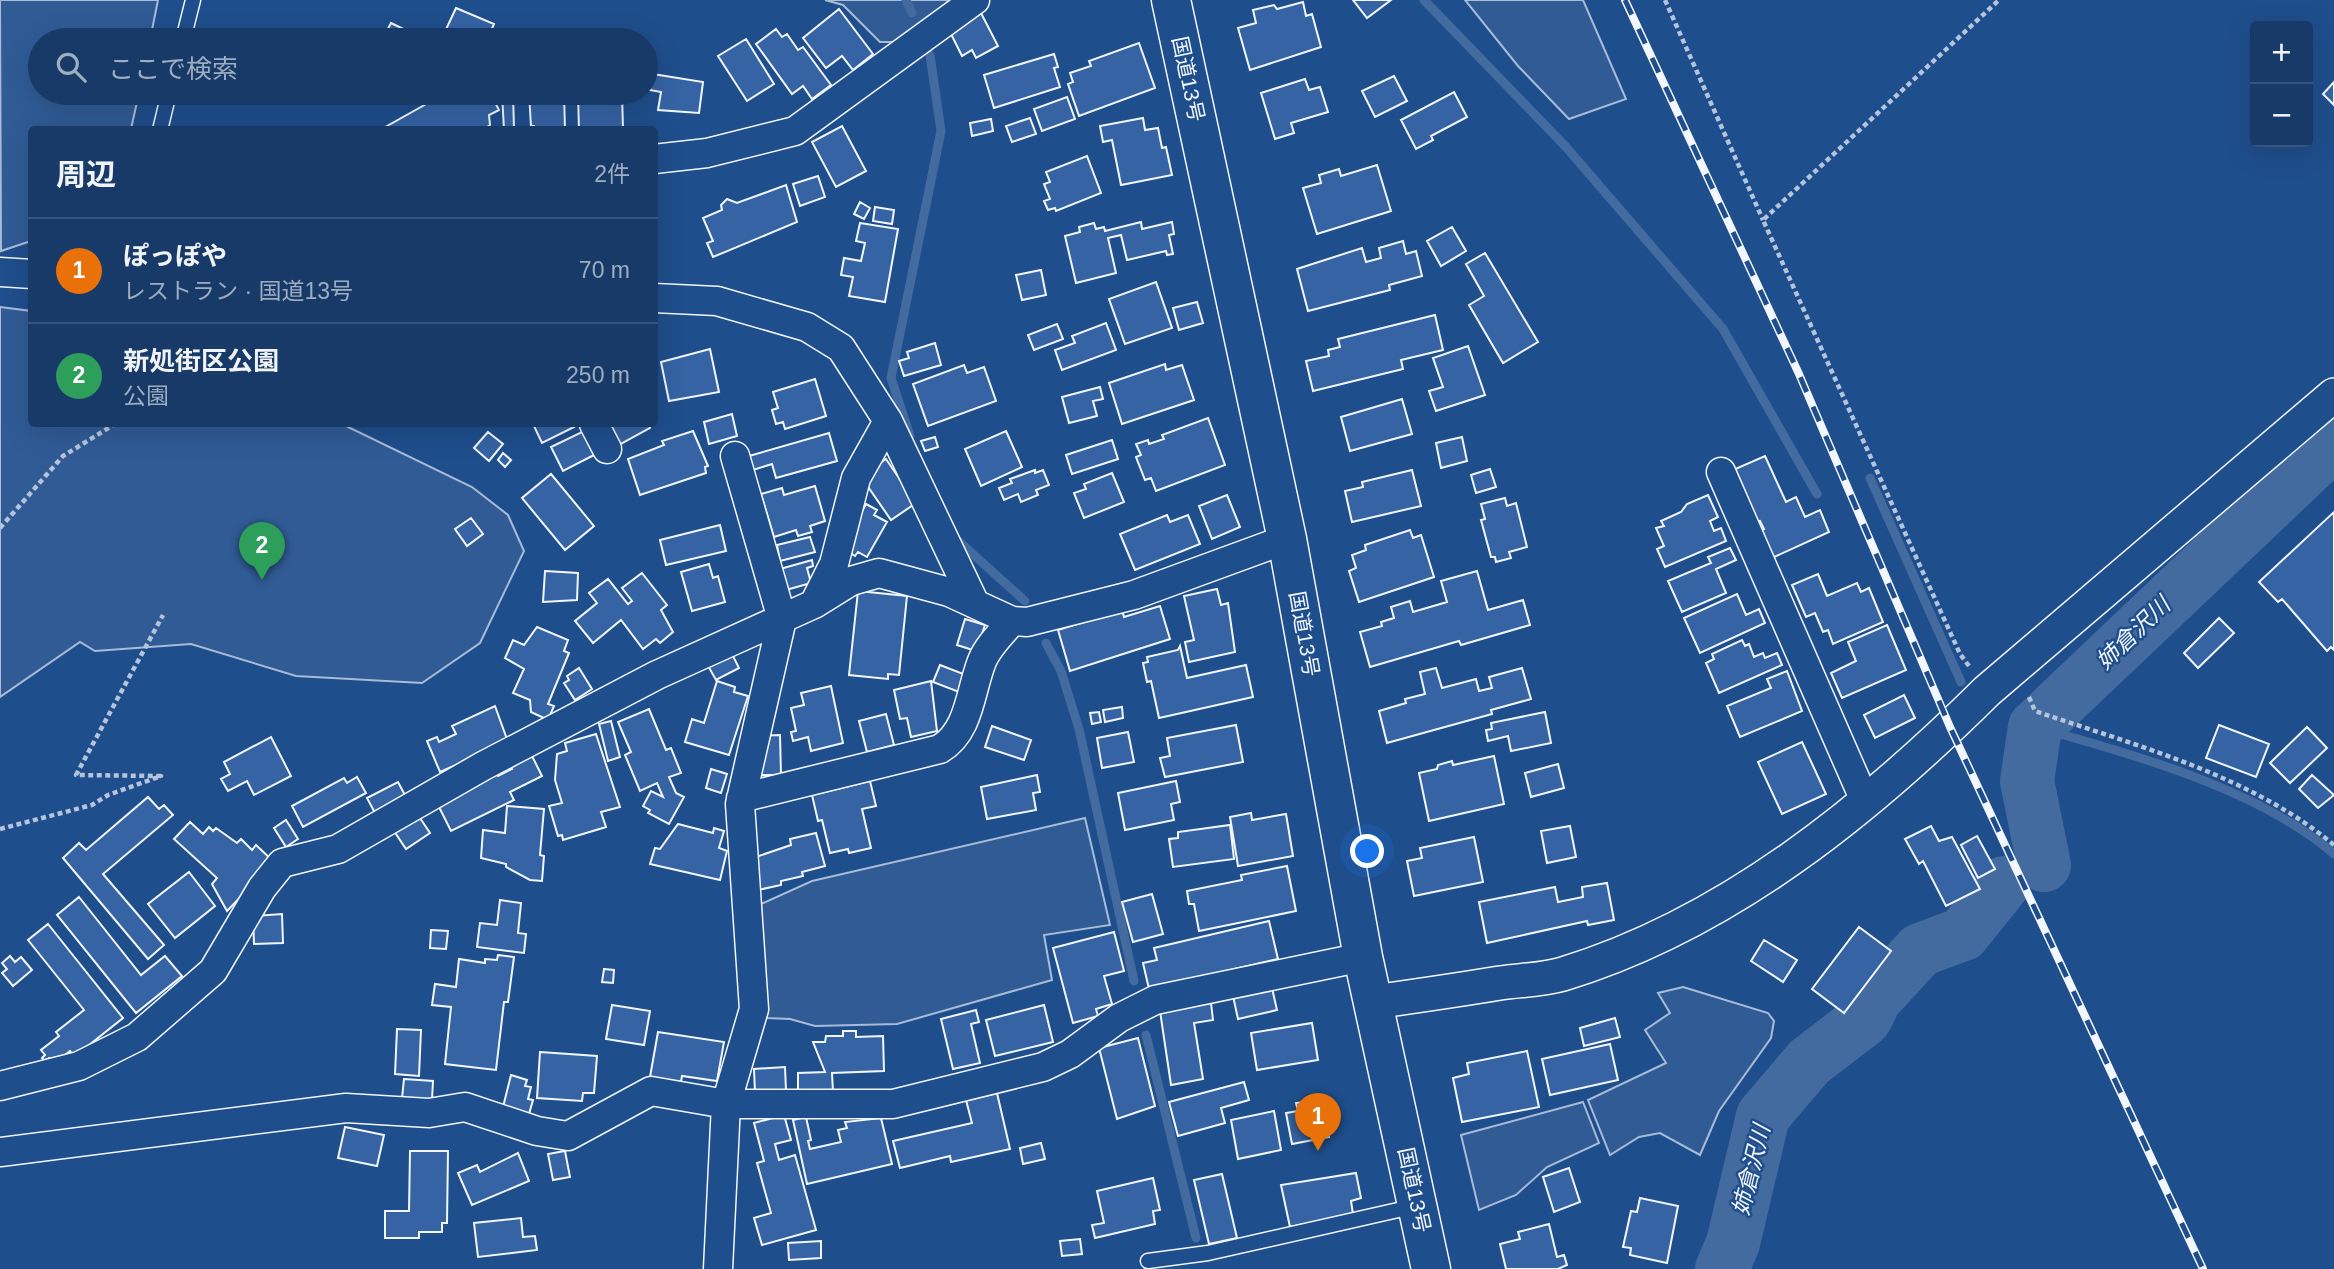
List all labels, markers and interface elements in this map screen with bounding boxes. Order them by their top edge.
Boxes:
map controls [2250,21,2313,147]
button: + [2250,21,2313,84]
search box [28,28,658,105]
street label: 国道13号 [1168,34,1209,124]
icon: search [52,48,90,86]
text: ここで検索 [108,54,238,84]
button: − [2250,84,2313,147]
text: 周辺 [56,158,116,191]
text: 2件 [594,161,630,187]
text: ぽっぽや [123,241,227,271]
text: 1 [73,257,85,283]
text: 70 m [579,257,630,283]
text: レストラン · 国道13号 [123,278,353,304]
text: 新処街区公園 [123,346,279,376]
text: 2 [73,362,85,388]
text: 250 m [566,362,630,388]
text: 公園 [123,383,169,409]
pin: 2 [239,522,285,580]
street label: 国道13号 [1286,589,1323,678]
water label: 姉倉沢川 [2091,590,2177,674]
your location [1350,834,1384,868]
pin: 1 [1295,1093,1341,1151]
water label: 姉倉沢川 [1727,1119,1775,1218]
street label: 国道13号 [1394,1145,1435,1235]

